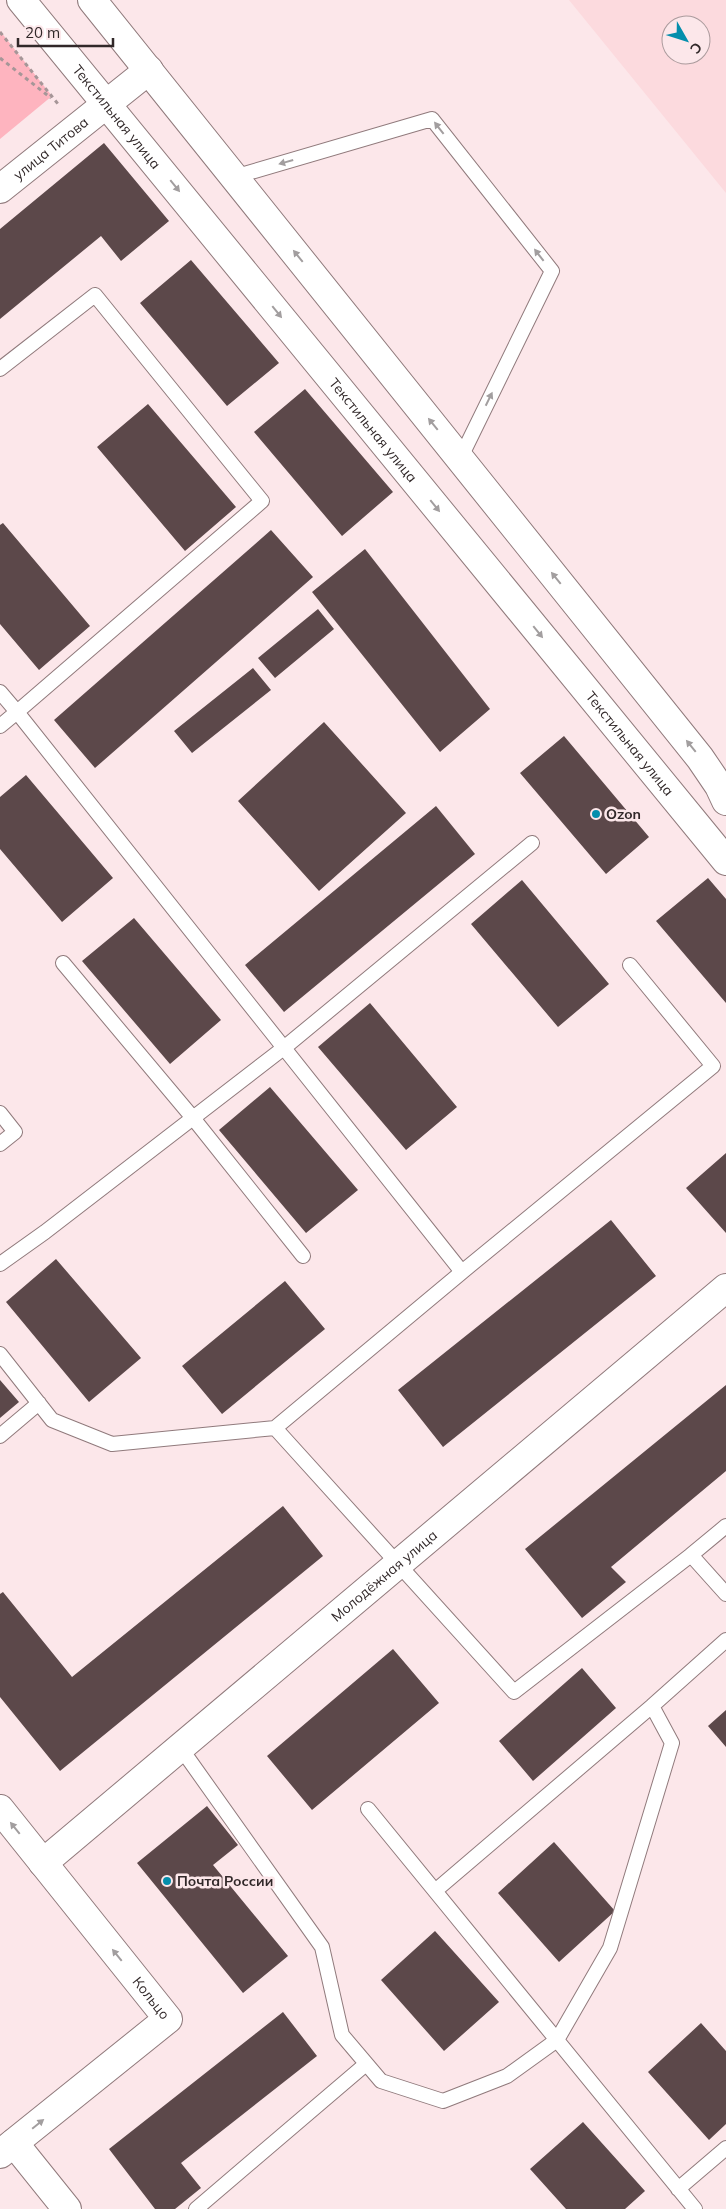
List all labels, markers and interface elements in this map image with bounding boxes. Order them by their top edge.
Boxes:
scale bar [18,15,112,47]
north arrow [661,15,711,65]
text: 20 m [25,23,60,42]
text: С [686,39,706,58]
street label: Текстильная улица [69,61,165,173]
street label: улица Титова [10,113,92,184]
one-way arrow [433,121,444,134]
one-way arrow [278,158,293,166]
one-way arrow [169,180,180,193]
one-way arrow [534,248,544,262]
one-way arrow [293,250,304,263]
one-way arrow [272,306,283,319]
street label: Текстильная улица [325,374,421,486]
one-way arrow [486,392,494,406]
one-way arrow [427,418,438,431]
one-way arrow [430,499,441,512]
one-way arrow [551,572,562,585]
one-way arrow [533,625,544,638]
street label: Текстильная улица [582,688,678,799]
one-way arrow [685,740,696,753]
place label: Ozon [606,805,641,823]
marker: Ozon [590,808,602,820]
street label: Молодёжная улица [327,1526,441,1625]
one-way arrow [10,1822,21,1835]
place label: Почта России [177,1872,273,1890]
marker: Почта России [161,1875,173,1887]
one-way arrow [111,1948,122,1961]
street label: Кольцо [129,1973,174,2023]
one-way arrow [31,2118,44,2129]

